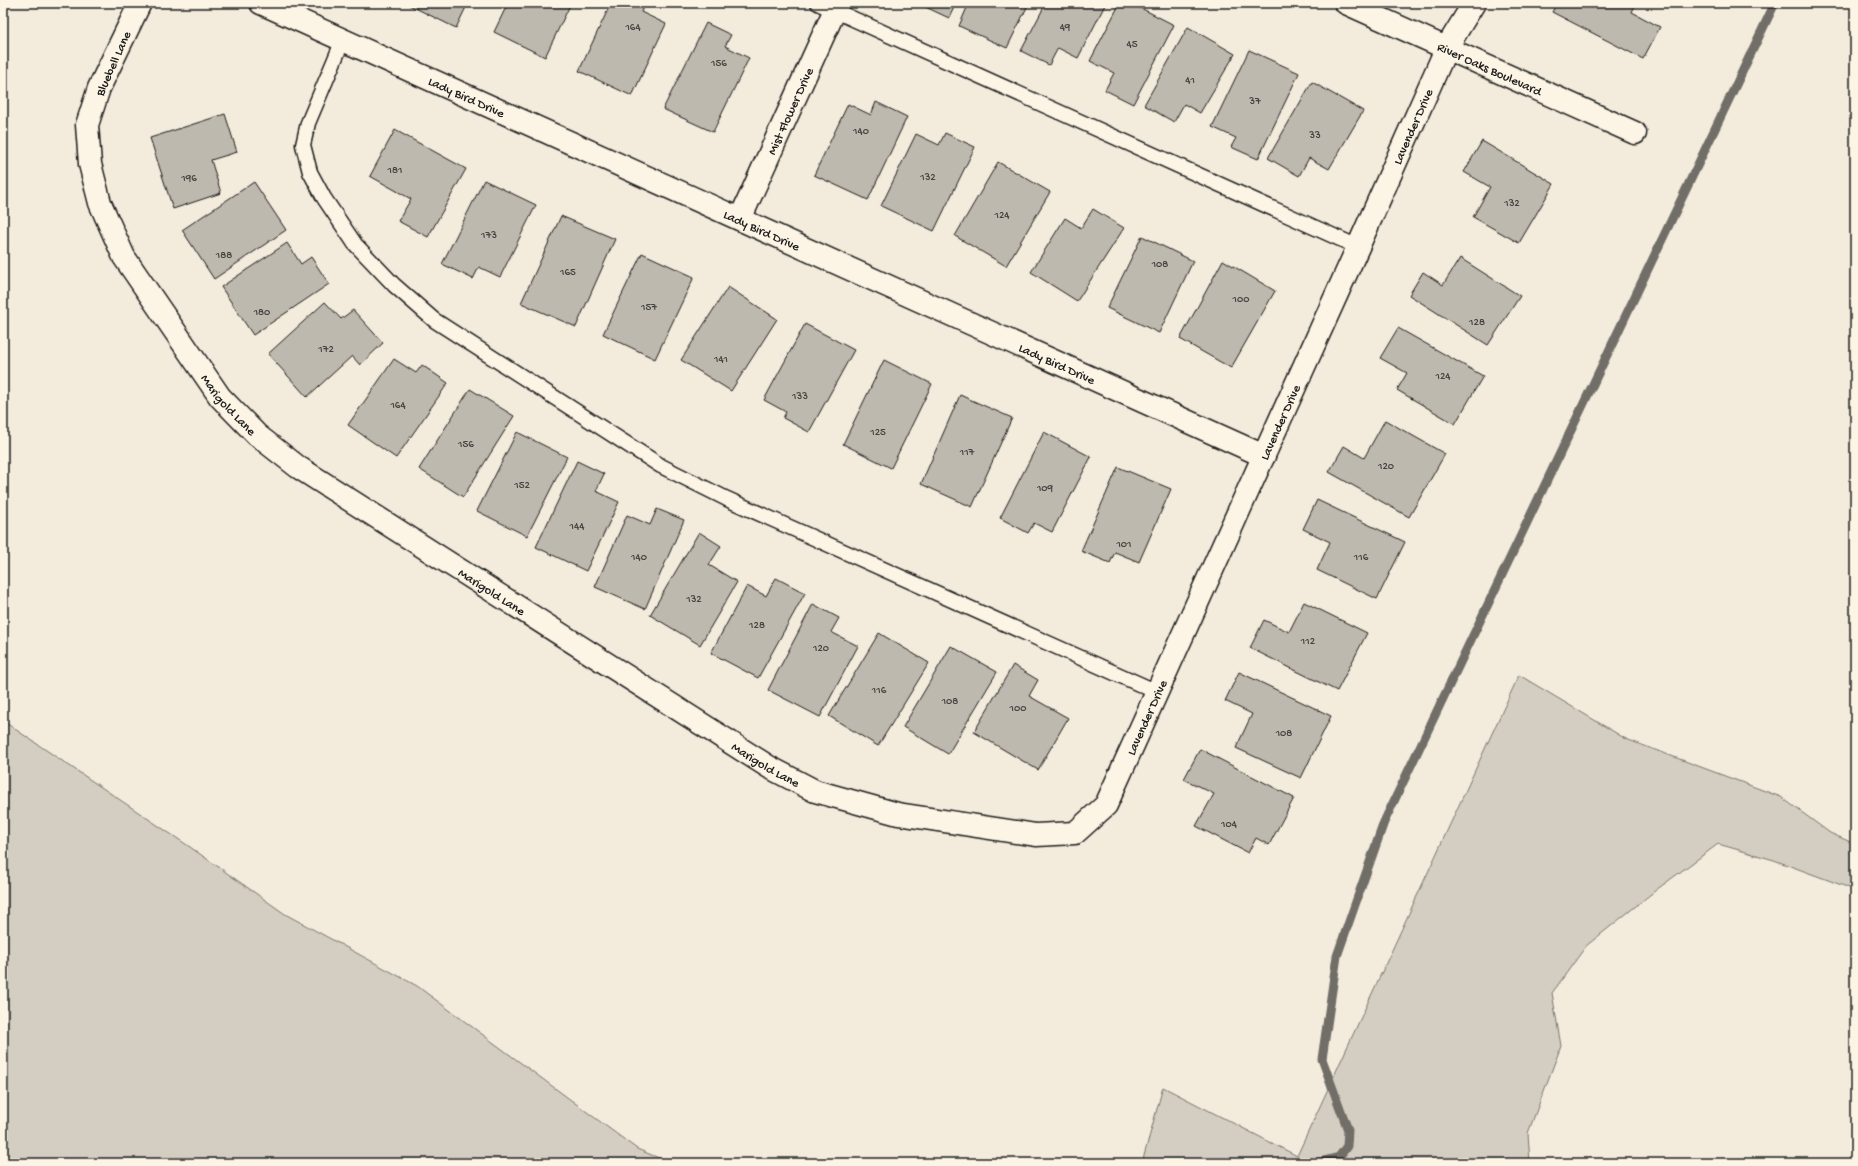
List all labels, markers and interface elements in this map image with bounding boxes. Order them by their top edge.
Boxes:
house number: 164 [624,22,641,34]
house number: 49 [1060,22,1071,34]
street label: Bluebell Lane [93,29,135,100]
house number: 45 [1127,39,1138,51]
street label: River Oaks Boulevard [1435,40,1545,101]
house number: 156 [710,58,727,70]
street label: Mist Flower Drive [765,65,818,158]
street label: Lady Bird Drive [425,75,507,122]
house number: 41 [1185,75,1195,87]
street label: Lavender Drive [1391,87,1438,167]
house number: 37 [1248,96,1261,108]
house number: 140 [852,126,869,138]
house number: 33 [1308,130,1321,142]
house number: 181 [387,165,402,177]
house number: 132 [919,172,936,184]
house number: 196 [180,173,197,185]
house number: 132 [1503,198,1520,210]
street label: Lady Bird Drive [721,208,802,256]
house number: 124 [993,210,1010,222]
house number: 173 [480,230,497,242]
house number: 188 [215,250,232,262]
house number: 108 [1151,259,1168,271]
house number: 165 [559,267,576,279]
house number: 100 [1232,294,1249,306]
house number: 157 [640,302,657,314]
house number: 180 [253,307,270,319]
house number: 128 [1468,317,1485,329]
street label: Lady Bird Drive [1016,341,1097,389]
house number: 172 [317,344,334,356]
house number: 141 [713,354,728,366]
house number: 124 [1434,371,1451,383]
street label: Marigold Lane [197,372,258,440]
street label: Lavender Drive [1258,382,1305,463]
house number: 133 [791,391,808,403]
house number: 164 [389,400,406,412]
house number: 125 [869,427,886,439]
house number: 156 [457,439,474,451]
house number: 117 [959,447,975,459]
house number: 120 [1377,461,1394,473]
house number: 152 [513,480,530,492]
house number: 109 [1036,483,1054,495]
house number: 144 [569,521,585,533]
house number: 101 [1115,539,1132,551]
house number: 140 [630,552,647,564]
house number: 116 [1353,552,1369,564]
street label: Marigold Lane [455,566,527,620]
house number: 132 [685,594,702,606]
house number: 128 [748,620,765,632]
house number: 112 [1300,636,1316,648]
house number: 120 [812,643,829,655]
street label: Lavender Drive [1125,678,1172,758]
house number: 116 [871,685,887,697]
house number: 108 [941,696,958,708]
house number: 100 [1009,703,1026,715]
house number: 108 [1275,728,1292,740]
street label: Marigold Lane [728,740,802,792]
house number: 104 [1220,819,1238,831]

